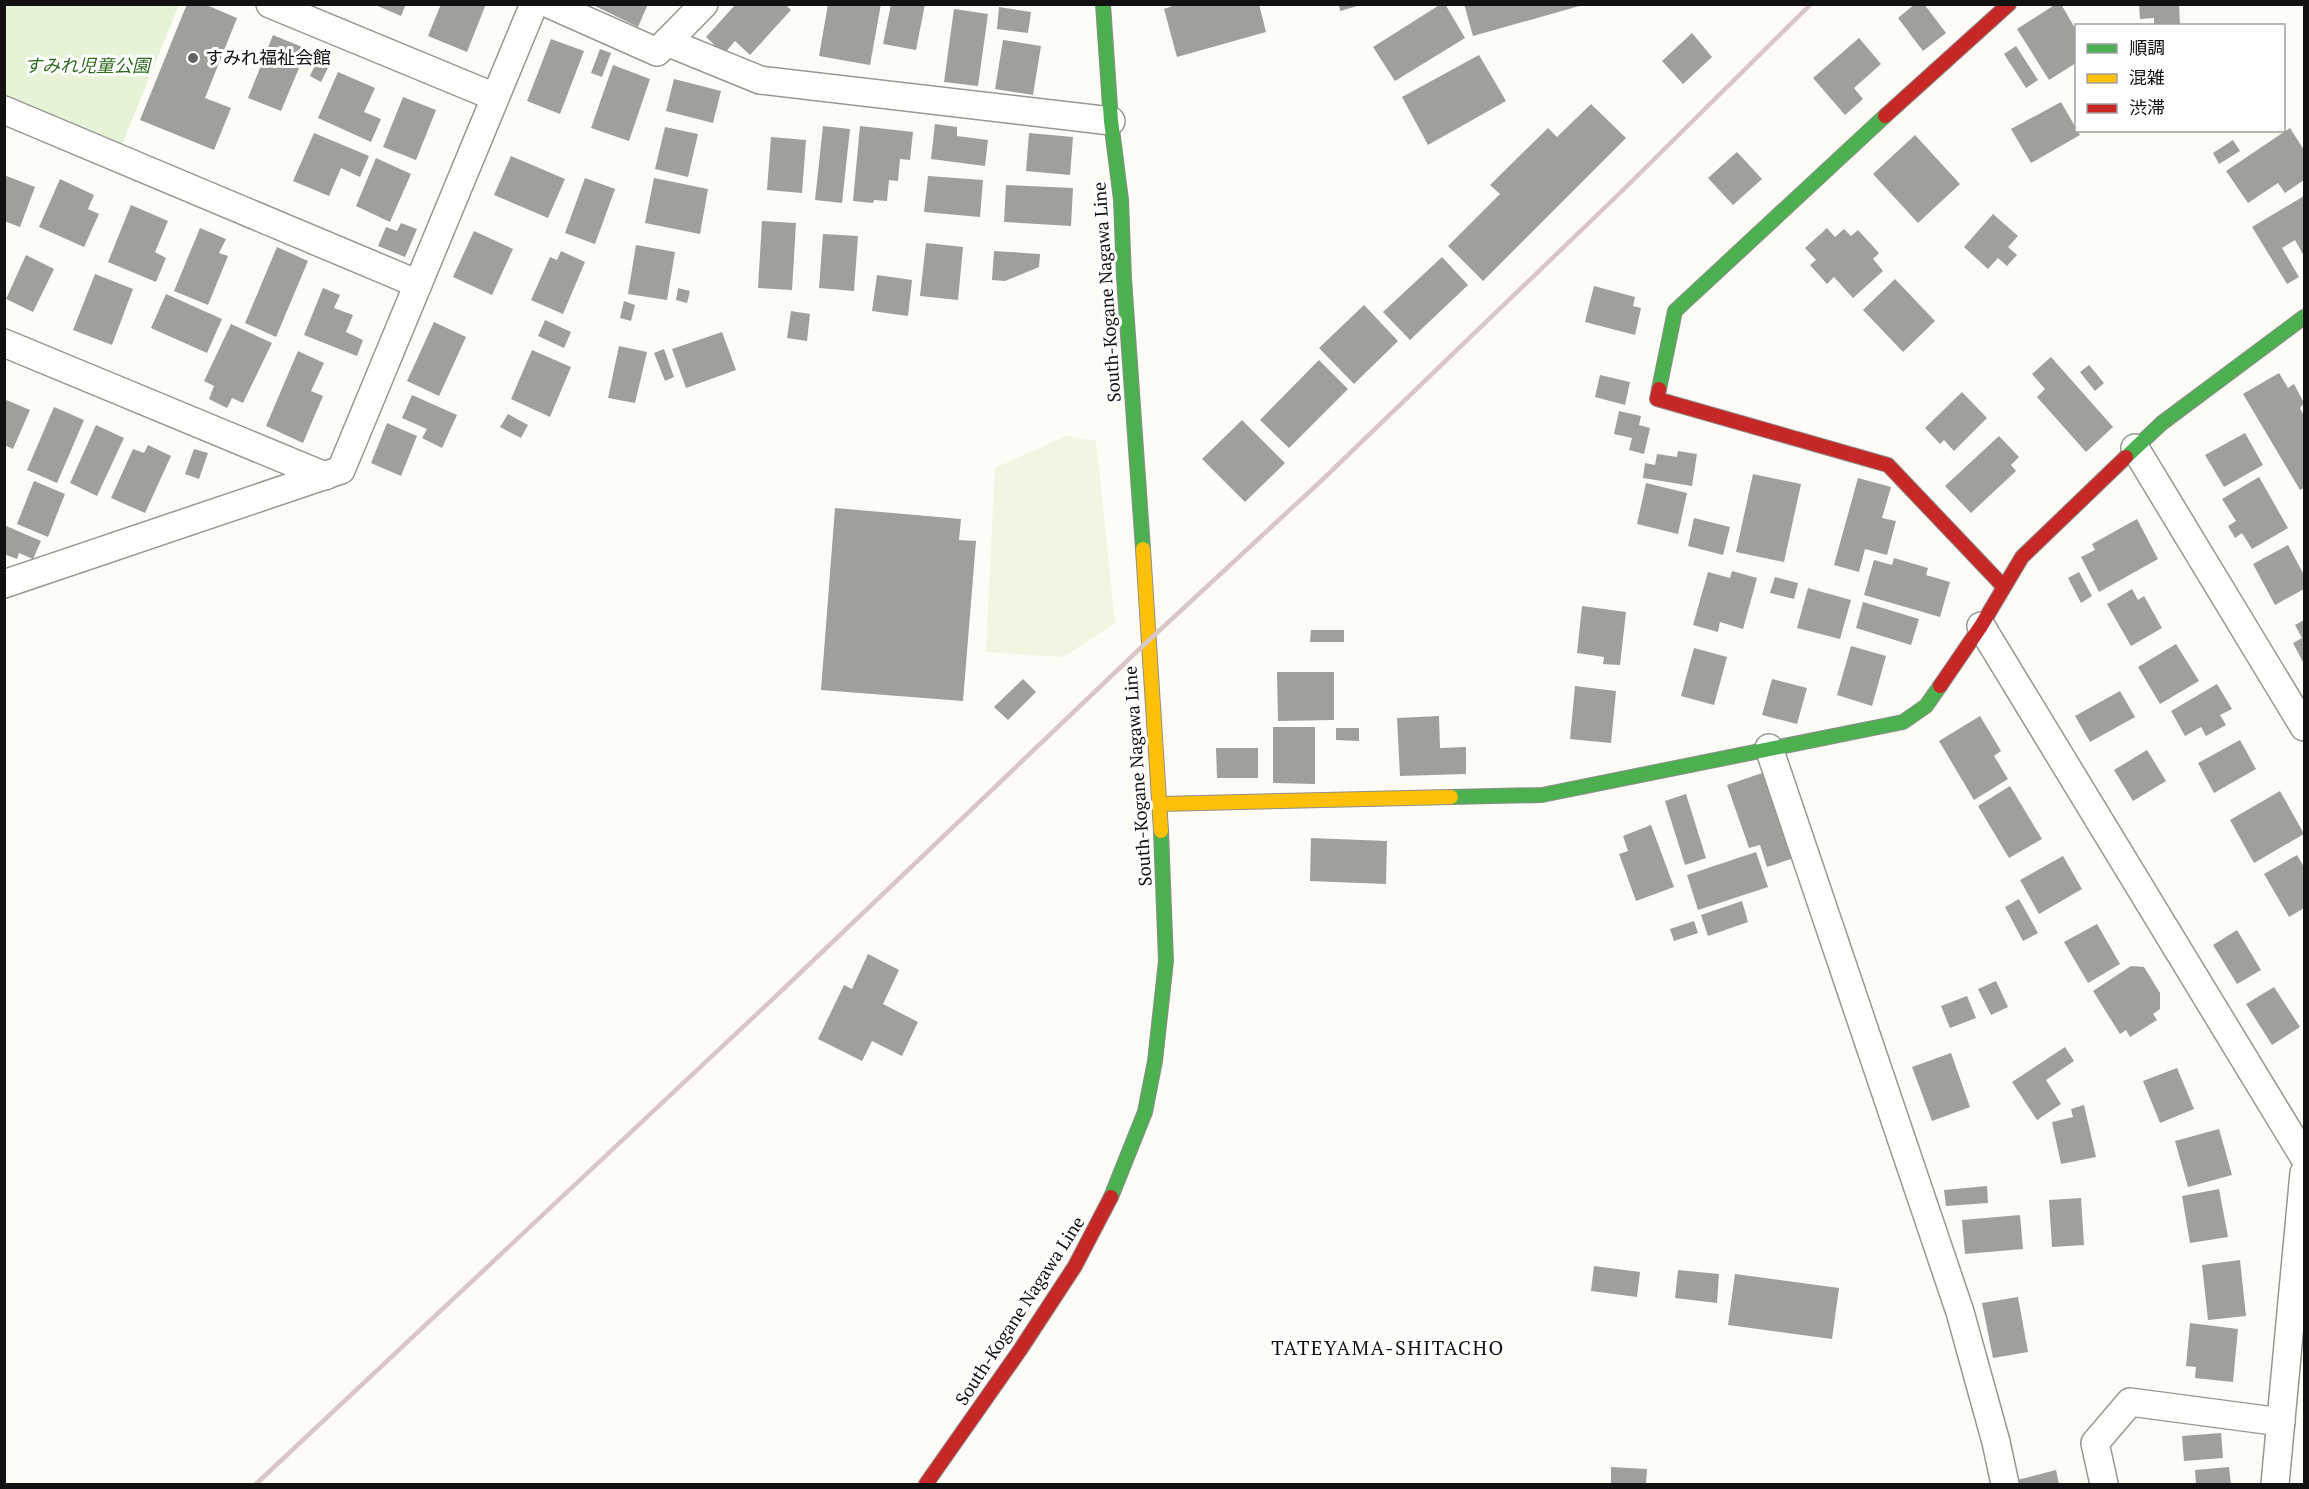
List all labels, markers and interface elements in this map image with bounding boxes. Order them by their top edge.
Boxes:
legend [2075,24,2285,132]
text: 順調 [2129,35,2165,59]
place label: すみれ福祉会館 [205,45,331,69]
marker: すみれ福祉会館 [186,51,200,65]
park label: すみれ児童公園 [24,53,153,77]
text: 混雑 [2129,65,2165,89]
text: 渋滞 [2129,95,2165,119]
street label: South-Kogane Nagawa Line [1086,181,1126,403]
street label: South-Kogane Nagawa Line [1117,665,1157,887]
street label: South-Kogane Nagawa Line [949,1211,1089,1410]
district label: TATEYAMA-SHITACHO [1271,1334,1505,1361]

